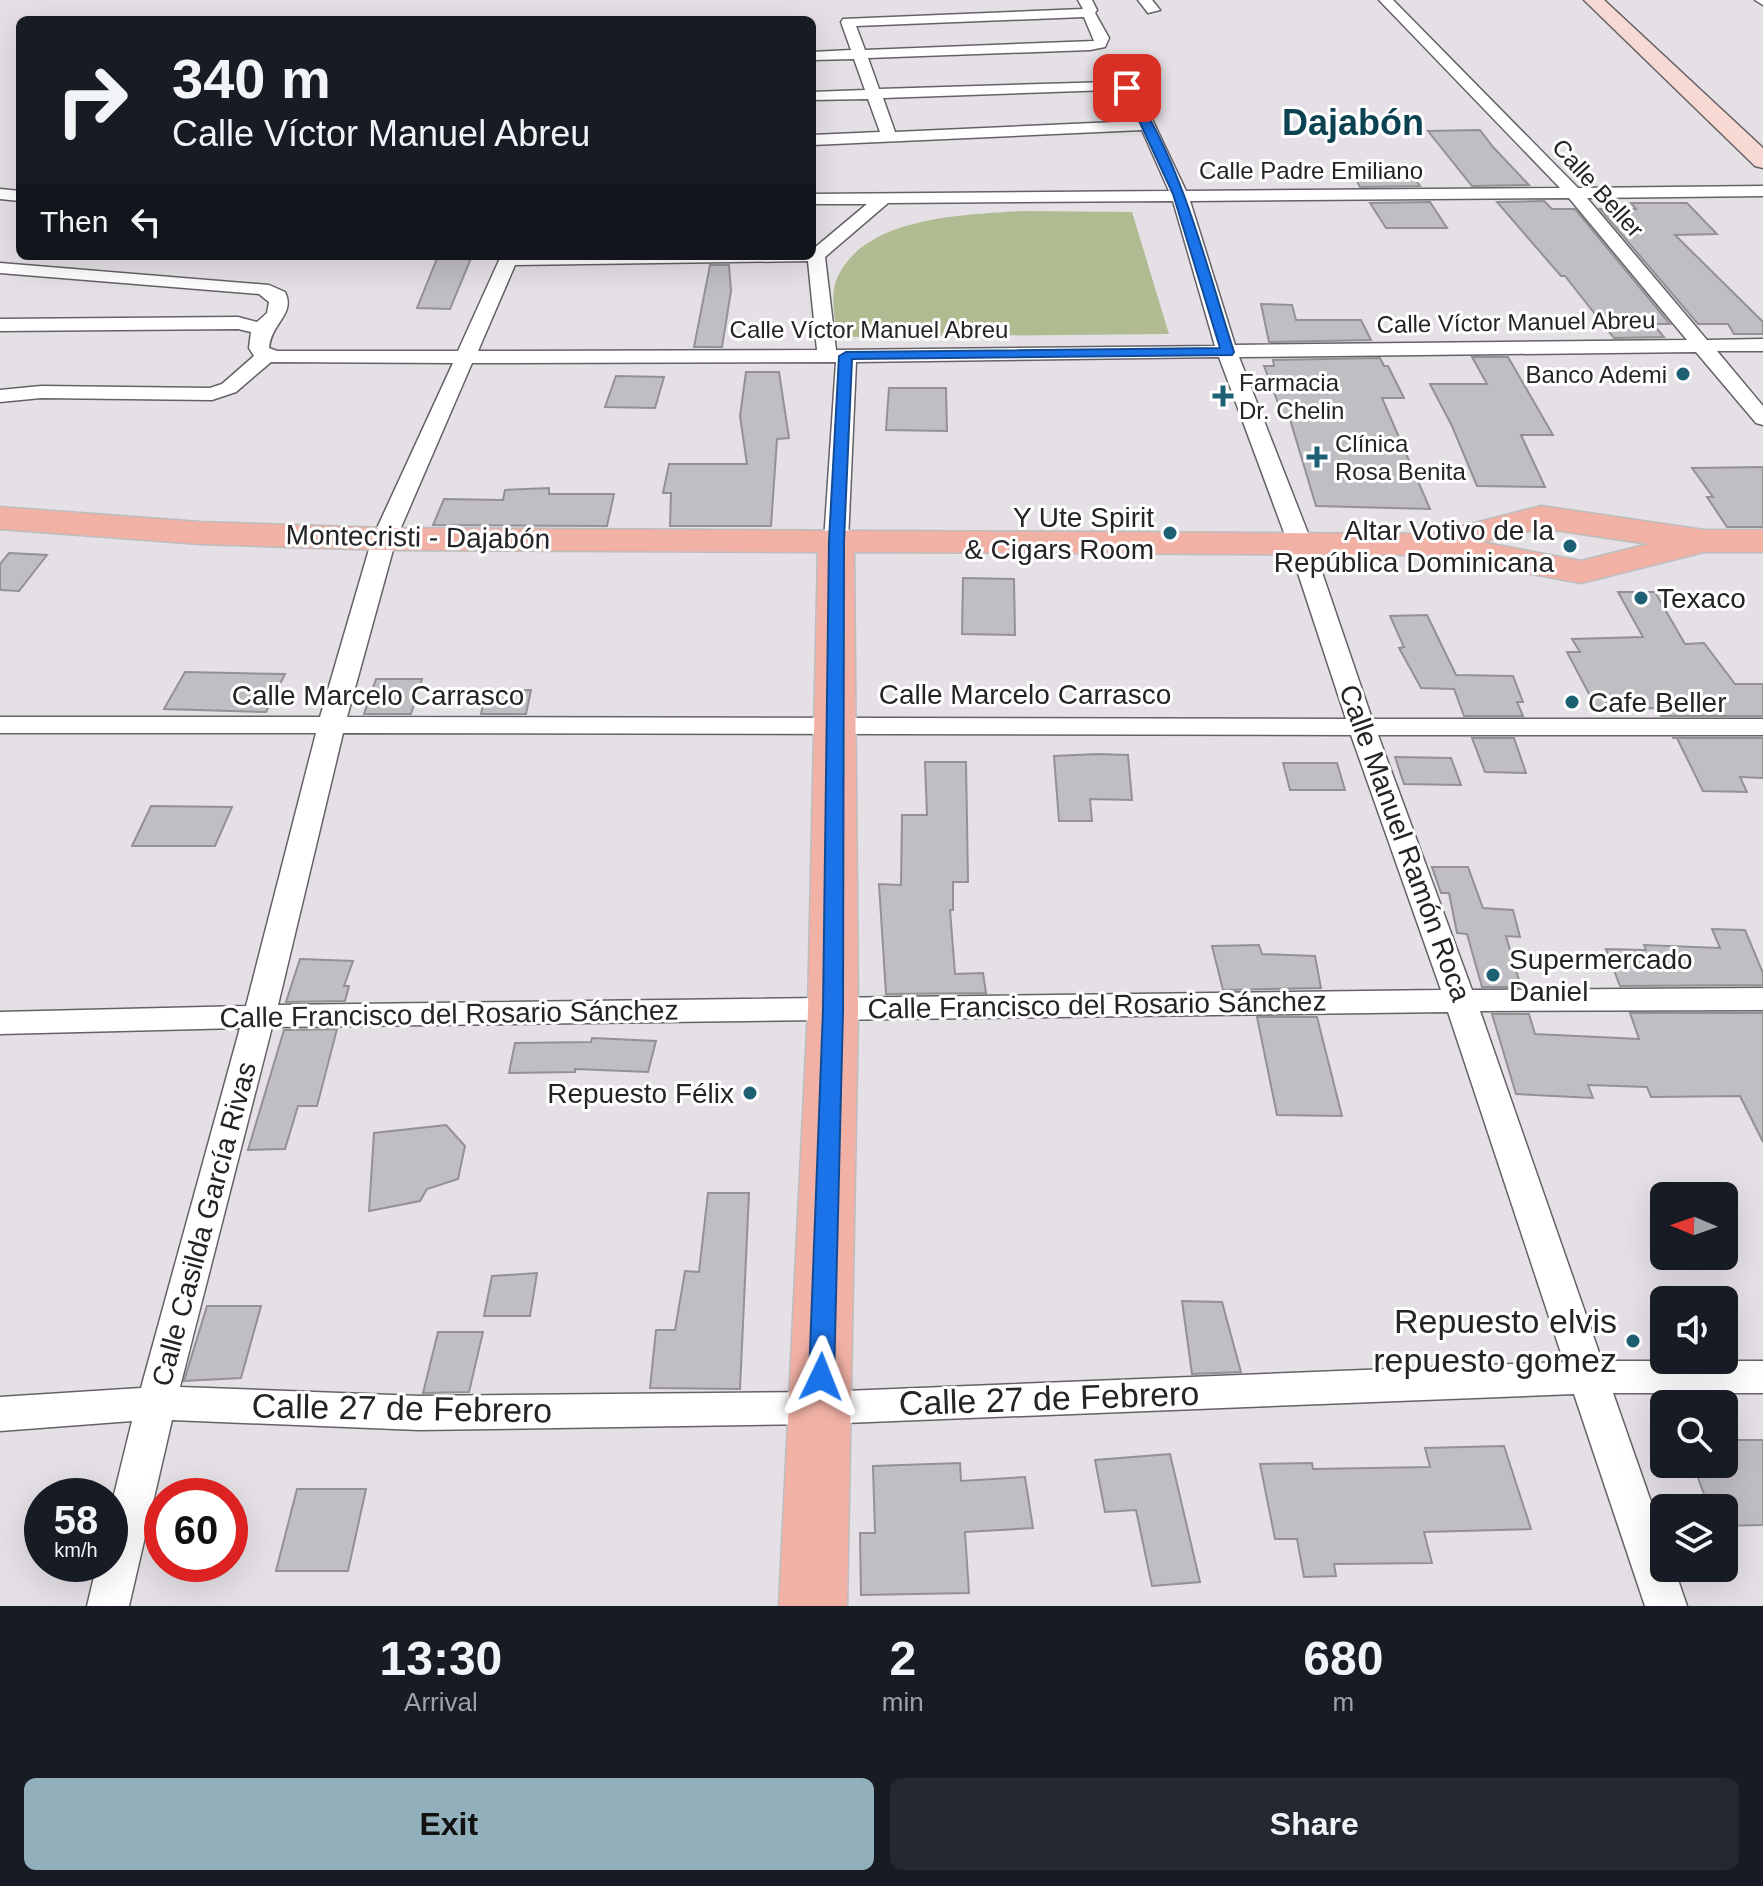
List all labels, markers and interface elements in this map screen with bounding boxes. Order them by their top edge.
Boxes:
text: 340 m [172,47,331,110]
icon: right [40,48,144,152]
pin [1093,54,1161,122]
icon: arrive [1105,66,1149,110]
district label: Dajabón [1282,102,1424,143]
text: Calle Víctor Manuel Abreu [172,113,590,154]
street label: Calle Beller [1547,133,1649,243]
street label: Calle Padre Emiliano [1199,157,1423,184]
icon: left [124,200,168,244]
text: Then [40,205,108,238]
street label: Calle Víctor Manuel Abreu [1376,306,1656,338]
street label: Calle Víctor Manuel Abreu [730,316,1008,343]
place label: Banco Ademi [1526,361,1667,388]
marker: Banco Ademi [1674,365,1692,383]
place label: Farmacia Dr. Chelin [1239,369,1344,424]
marker: Farmacia Dr. Chelin [1214,387,1232,405]
place label: Clínica Rosa Benita [1335,430,1466,485]
marker: Clínica Rosa Benita [1306,446,1328,468]
place label: Y Ute Spirit & Cigars Room [964,502,1154,565]
place label: Altar Votivo de la República Dominicana [1274,515,1554,578]
street label: Montecristi - Dajabón [285,519,551,555]
marker: Y Ute Spirit & Cigars Room [1161,524,1179,542]
marker: Altar Votivo de la República Dominicana [1561,537,1579,555]
place label: Texaco [1657,583,1746,614]
marker: Texaco [1632,589,1650,607]
street label: Calle Marcelo Carrasco [879,679,1171,710]
street label: Calle Marcelo Carrasco [232,680,524,711]
street label: Calle Manuel Ramón Roca [1333,680,1477,1006]
place label: Cafe Beller [1588,687,1727,718]
marker: Cafe Beller [1563,693,1581,711]
place label: Supermercado Daniel [1509,944,1693,1007]
marker: Supermercado Daniel [1484,966,1502,984]
street label: Calle Francisco del Rosario Sánchez [867,985,1327,1025]
street label: Calle Francisco del Rosario Sánchez [219,994,679,1034]
street label: Calle Casilda García Rivas [146,1058,262,1390]
place label: Repuesto Félix [547,1078,734,1109]
marker: Repuesto Félix [741,1084,759,1102]
north arrow [1650,1182,1738,1270]
map controls [1650,1182,1738,1582]
button: sound [1650,1286,1738,1374]
place label: Repuesto elvis repuesto gomez [1373,1302,1617,1379]
marker: Repuesto elvis repuesto gomez [1624,1332,1642,1350]
position arrow [779,1335,863,1419]
street label: Calle 27 de Febrero [898,1374,1200,1422]
street label: Calle 27 de Febrero [251,1386,553,1430]
button: search [1650,1390,1738,1478]
speed limit sign: 60 [144,1478,248,1582]
button: layers [1650,1494,1738,1582]
text: 58 [54,1498,98,1542]
text: km/h [54,1539,98,1561]
text: 13:30 [380,1632,502,1685]
text: 2 [889,1632,916,1685]
text: 680 [1303,1632,1383,1685]
text: Arrival [404,1687,478,1717]
text: min [882,1687,924,1717]
text: m [1333,1687,1354,1717]
button: Exit [24,1778,874,1870]
button: Share [890,1778,1739,1870]

